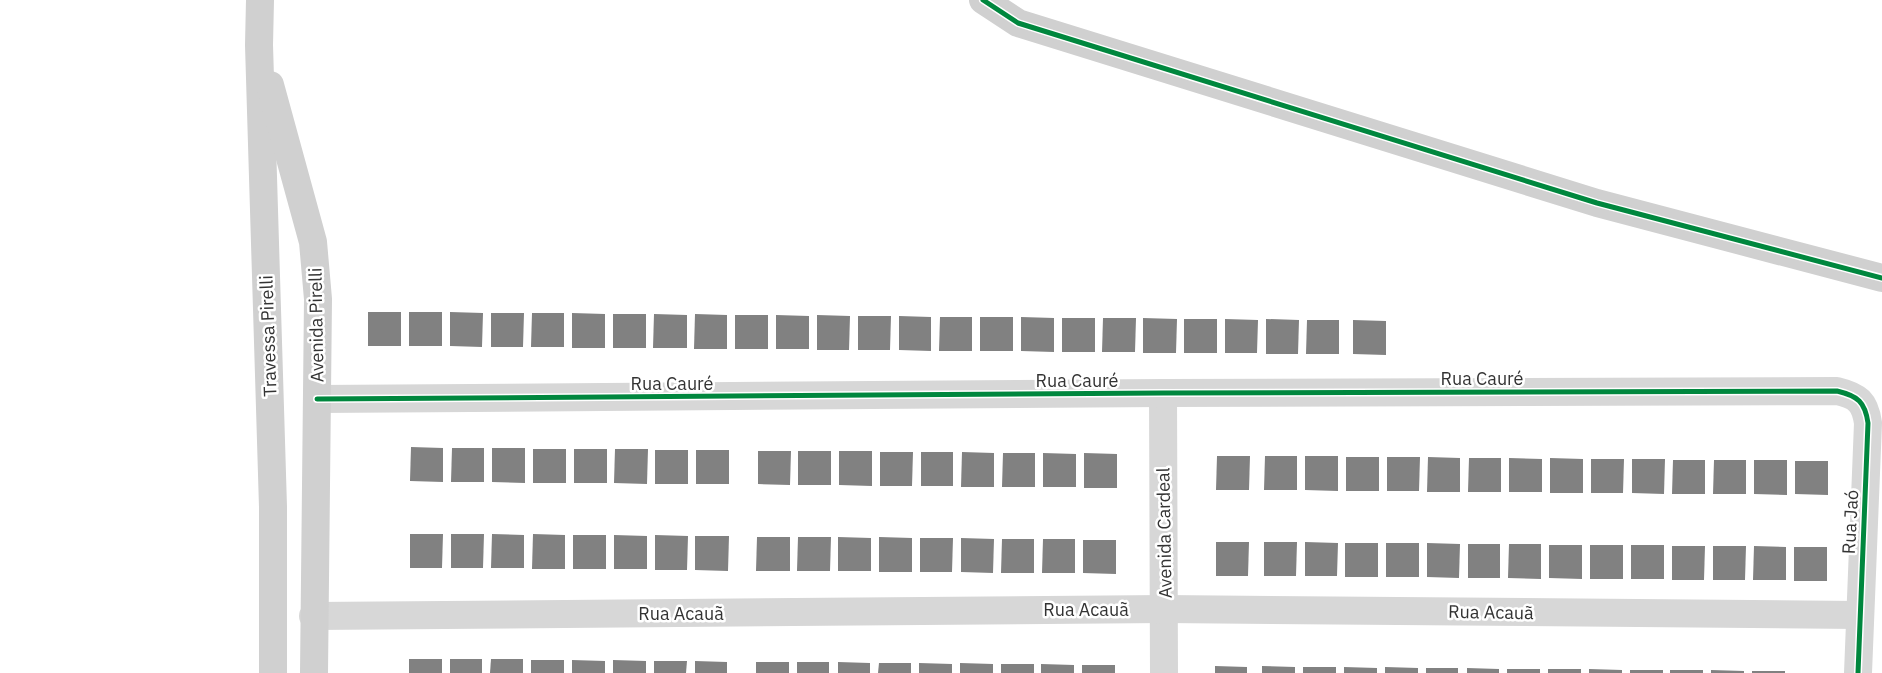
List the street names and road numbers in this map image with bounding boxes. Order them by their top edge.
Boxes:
street label: Avenida Pirelli [303,267,329,383]
street label: Travessa Pirelli [254,275,282,397]
street label: Rua Cauré [1440,367,1524,390]
street label: Rua Cauré [1035,369,1119,392]
street label: Rua Cauré [630,372,714,395]
street label: Avenida Cardeal [1151,467,1177,599]
street label: Rua Jaó [1837,489,1863,555]
street label: Rua Acauã [1043,598,1129,621]
street label: Rua Acauã [1448,600,1534,624]
street label: Rua Acauã [638,602,724,625]

